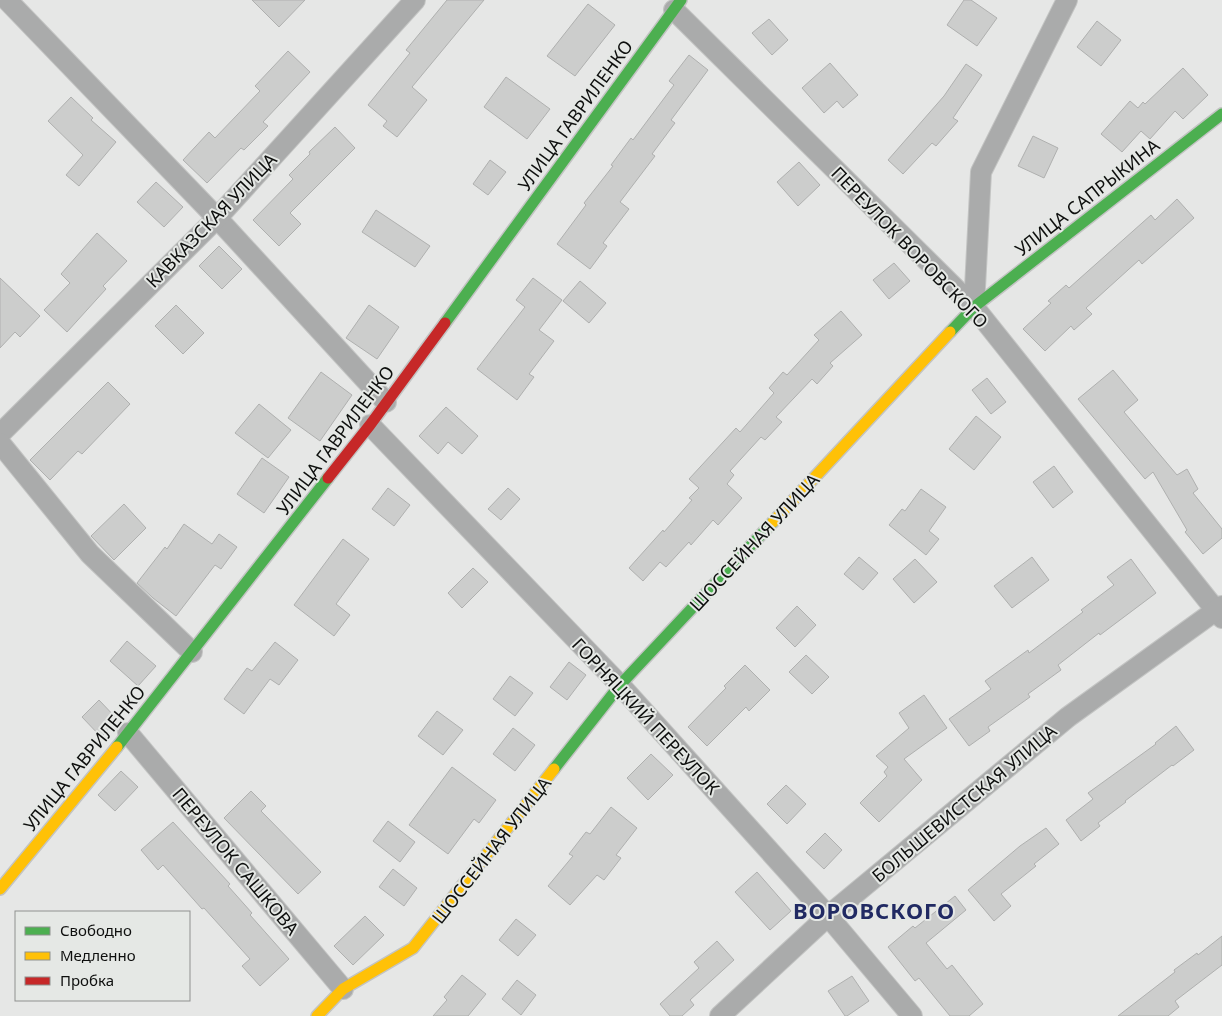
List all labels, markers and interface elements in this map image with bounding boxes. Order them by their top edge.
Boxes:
street label: УЛИЦА ГАВРИЛЕНКО [512,35,638,195]
street label: УЛИЦА САПРЫКИНА [1010,133,1165,261]
street label: КАВКАЗСКАЯ УЛИЦА [140,147,282,293]
street label: ПЕРЕУЛОК ВОРОВСКОГО [826,161,994,333]
street label: УЛИЦА ГАВРИЛЕНКО [271,360,399,520]
street label: ШОССЕЙНАЯ УЛИЦА [684,468,825,616]
street label: ГОРНЯЦКИЙ ПЕРЕУЛОК [567,633,725,800]
street label: УЛИЦА ГАВРИЛЕНКО [18,680,150,836]
street label: БОЛЬШЕВИСТСКАЯ УЛИЦА [867,718,1062,887]
street label: ШОССЕЙНАЯ УЛИЦА [426,771,556,928]
street label: ПЕРЕУЛОК САШКОВА [167,782,305,940]
district label: ВОРОВСКОГО [793,895,955,925]
legend [15,911,190,1001]
text: Свободно [60,920,132,940]
text: Медленно [60,945,136,965]
text: Пробка [60,970,114,990]

